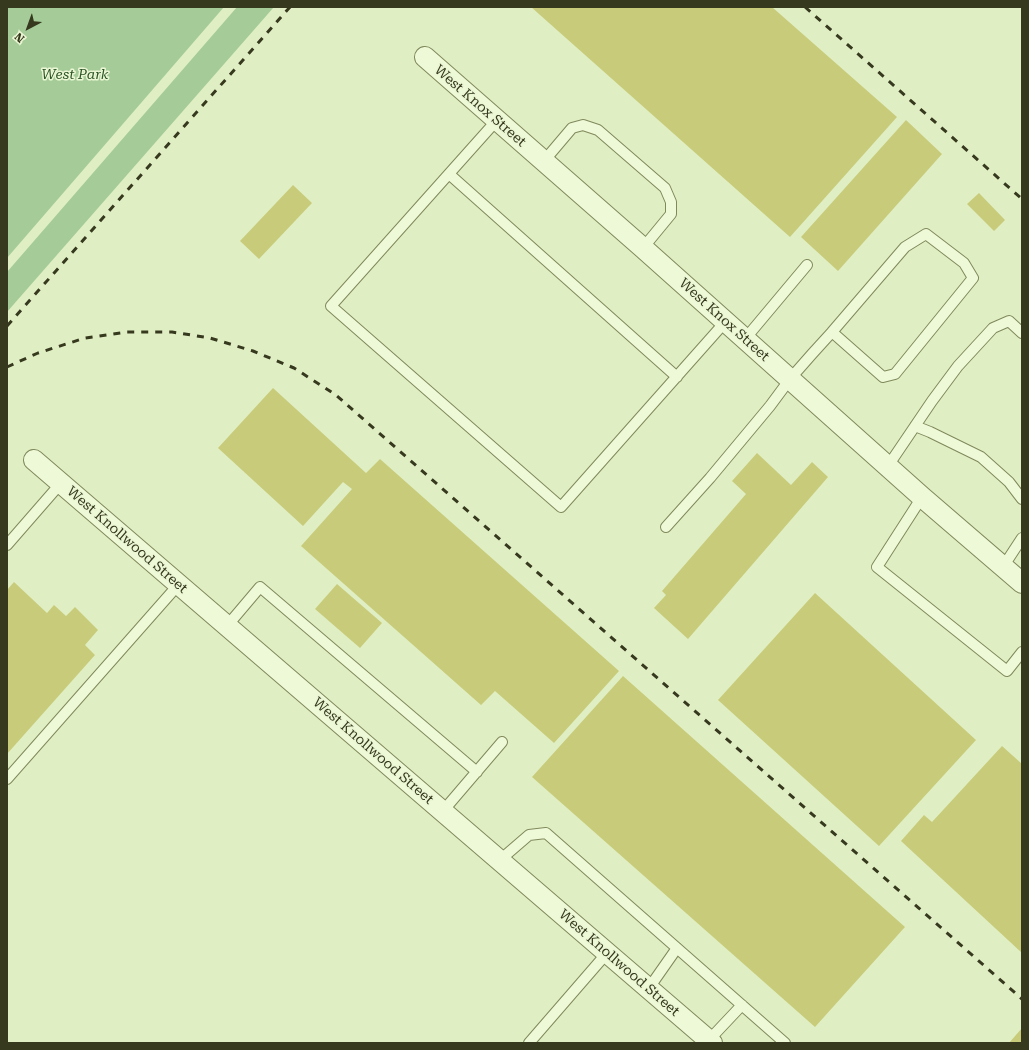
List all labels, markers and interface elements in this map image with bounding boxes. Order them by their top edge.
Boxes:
north arrow [8,8,48,48]
text: N [12,30,27,45]
street label: West Knox Street [431,62,529,150]
park label: West Park [42,67,108,83]
street label: West Knox Street [675,275,773,365]
street label: West Knollwood Street [63,483,191,597]
street label: West Knollwood Street [309,694,437,808]
street label: West Knollwood Street [555,906,683,1020]

